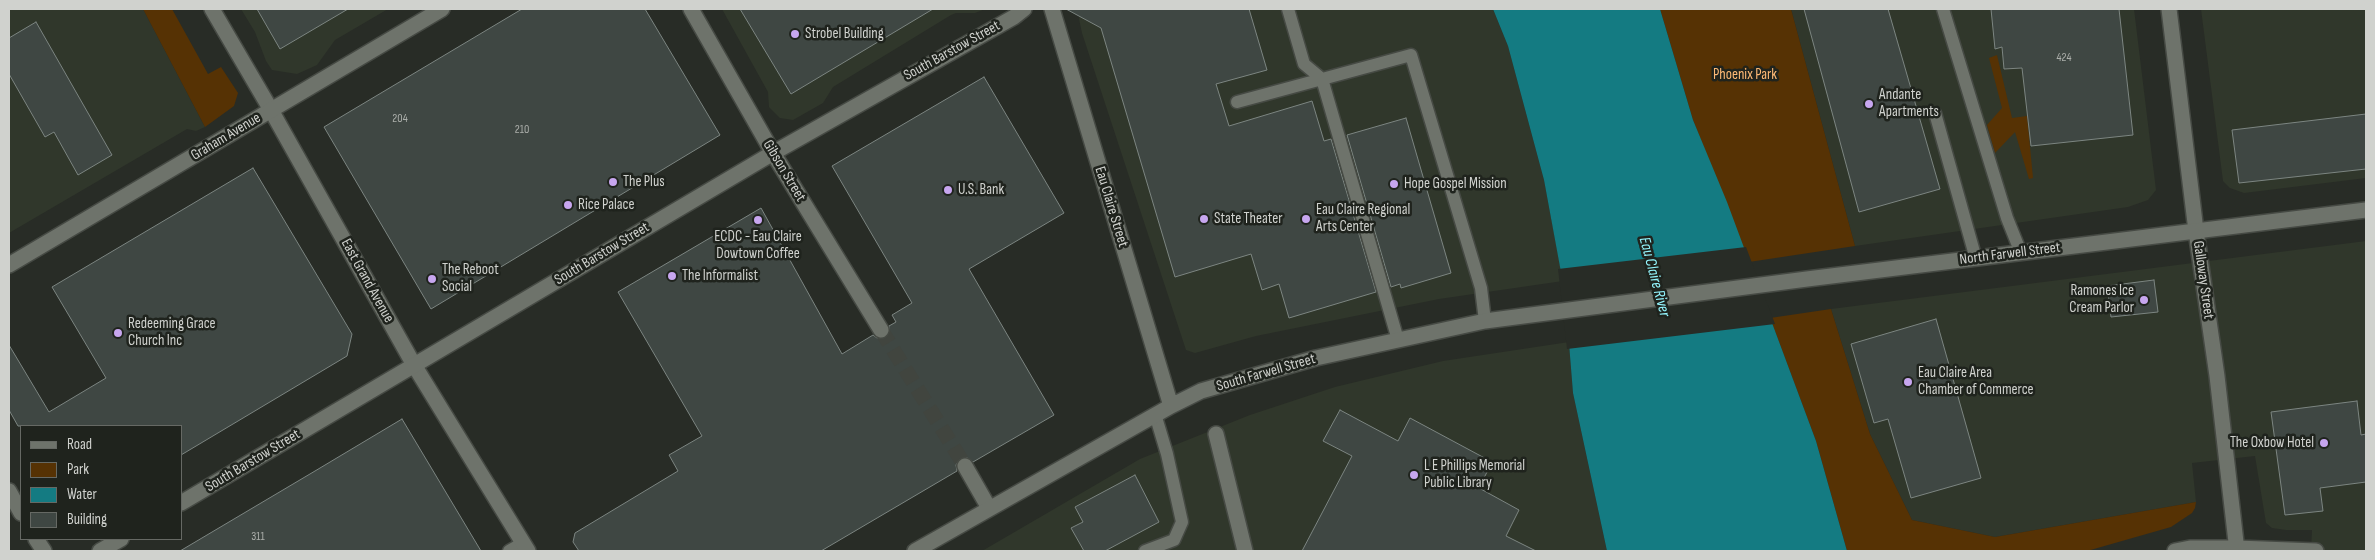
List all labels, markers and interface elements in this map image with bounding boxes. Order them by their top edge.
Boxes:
street label: South Barstow Street [901,17,1003,85]
place label: Strobel Building [805,25,884,43]
marker: Strobel Building [789,28,801,40]
house number: 424 [2057,51,2071,65]
park label: Phoenix Park [1713,66,1777,84]
place label: Andante Apartments [1879,86,1939,121]
marker: Andante Apartments [1863,98,1875,110]
street label: Graham Avenue [188,109,264,165]
house number: 204 [392,112,408,126]
house number: 210 [515,123,529,137]
street label: Gibson Street [759,137,809,205]
street label: Eau Claire Street [1090,165,1132,249]
place label: The Plus [623,173,665,191]
place label: Hope Gospel Mission [1404,175,1507,193]
marker: The Plus [607,176,619,188]
marker: Hope Gospel Mission [1388,178,1400,190]
place label: U.S. Bank [958,181,1004,199]
marker: U.S. Bank [942,184,954,196]
place label: Rice Palace [578,196,635,214]
marker: Rice Palace [562,199,574,211]
place label: Eau Claire Regional Arts Center [1316,201,1410,236]
place label: State Theater [1214,210,1283,228]
marker: State Theater [1198,213,1210,225]
marker: Eau Claire Regional Arts Center [1300,213,1312,225]
marker: ECDC - Eau Claire Dowtown Coffee [752,214,764,226]
street label: South Barstow Street [551,219,653,289]
place label: ECDC - Eau Claire Dowtown Coffee [714,228,802,263]
water label: Eau Claire River [1634,235,1674,319]
street label: East Grand Avenue [337,236,397,326]
street label: North Farwell Street [1959,239,2061,269]
street label: Galloway Street [2189,240,2217,320]
place label: The Reboot Social [442,261,499,296]
place label: The Informalist [682,267,758,285]
marker: The Informalist [666,270,678,282]
marker: The Reboot Social [426,273,438,285]
place label: Ramones Ice Cream Parlor [2069,282,2134,317]
marker: Ramones Ice Cream Parlor [2138,294,2150,306]
place label: Redeeming Grace Church Inc [128,315,216,350]
marker: Redeeming Grace Church Inc [112,327,124,339]
street label: South Farwell Street [1214,350,1318,396]
place label: Eau Claire Area Chamber of Commerce [1918,364,2034,399]
marker: Eau Claire Area Chamber of Commerce [1902,376,1914,388]
legend [20,425,182,540]
street label: South Barstow Street [202,426,304,496]
place label: The Oxbow Hotel [2230,434,2314,452]
text: Road [67,435,92,454]
marker: The Oxbow Hotel [2318,437,2330,449]
place label: L E Phillips Memorial Public Library [1424,457,1525,492]
text: Park [67,460,89,479]
marker: L E Phillips Memorial Public Library [1408,469,1420,481]
text: Water [67,485,97,504]
text: Building [67,510,107,529]
house number: 311 [251,530,265,544]

